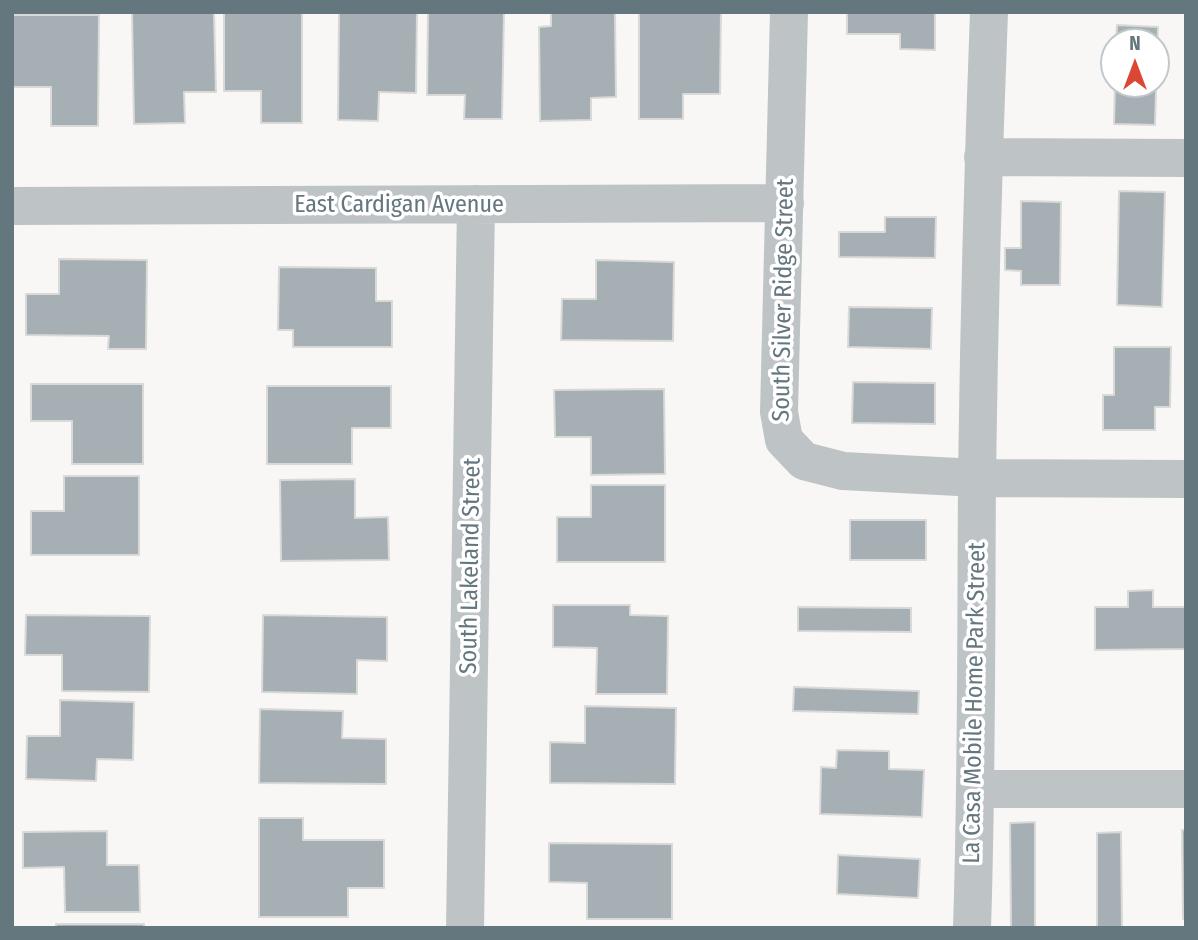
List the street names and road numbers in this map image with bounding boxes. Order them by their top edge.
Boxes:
street label: South Silver Ridge Street [767,178,801,422]
street label: East Cardigan Avenue [294,191,504,219]
street label: South Lakeland Street [455,458,487,674]
street label: La Casa Mobile Home Park Street [958,542,992,864]

